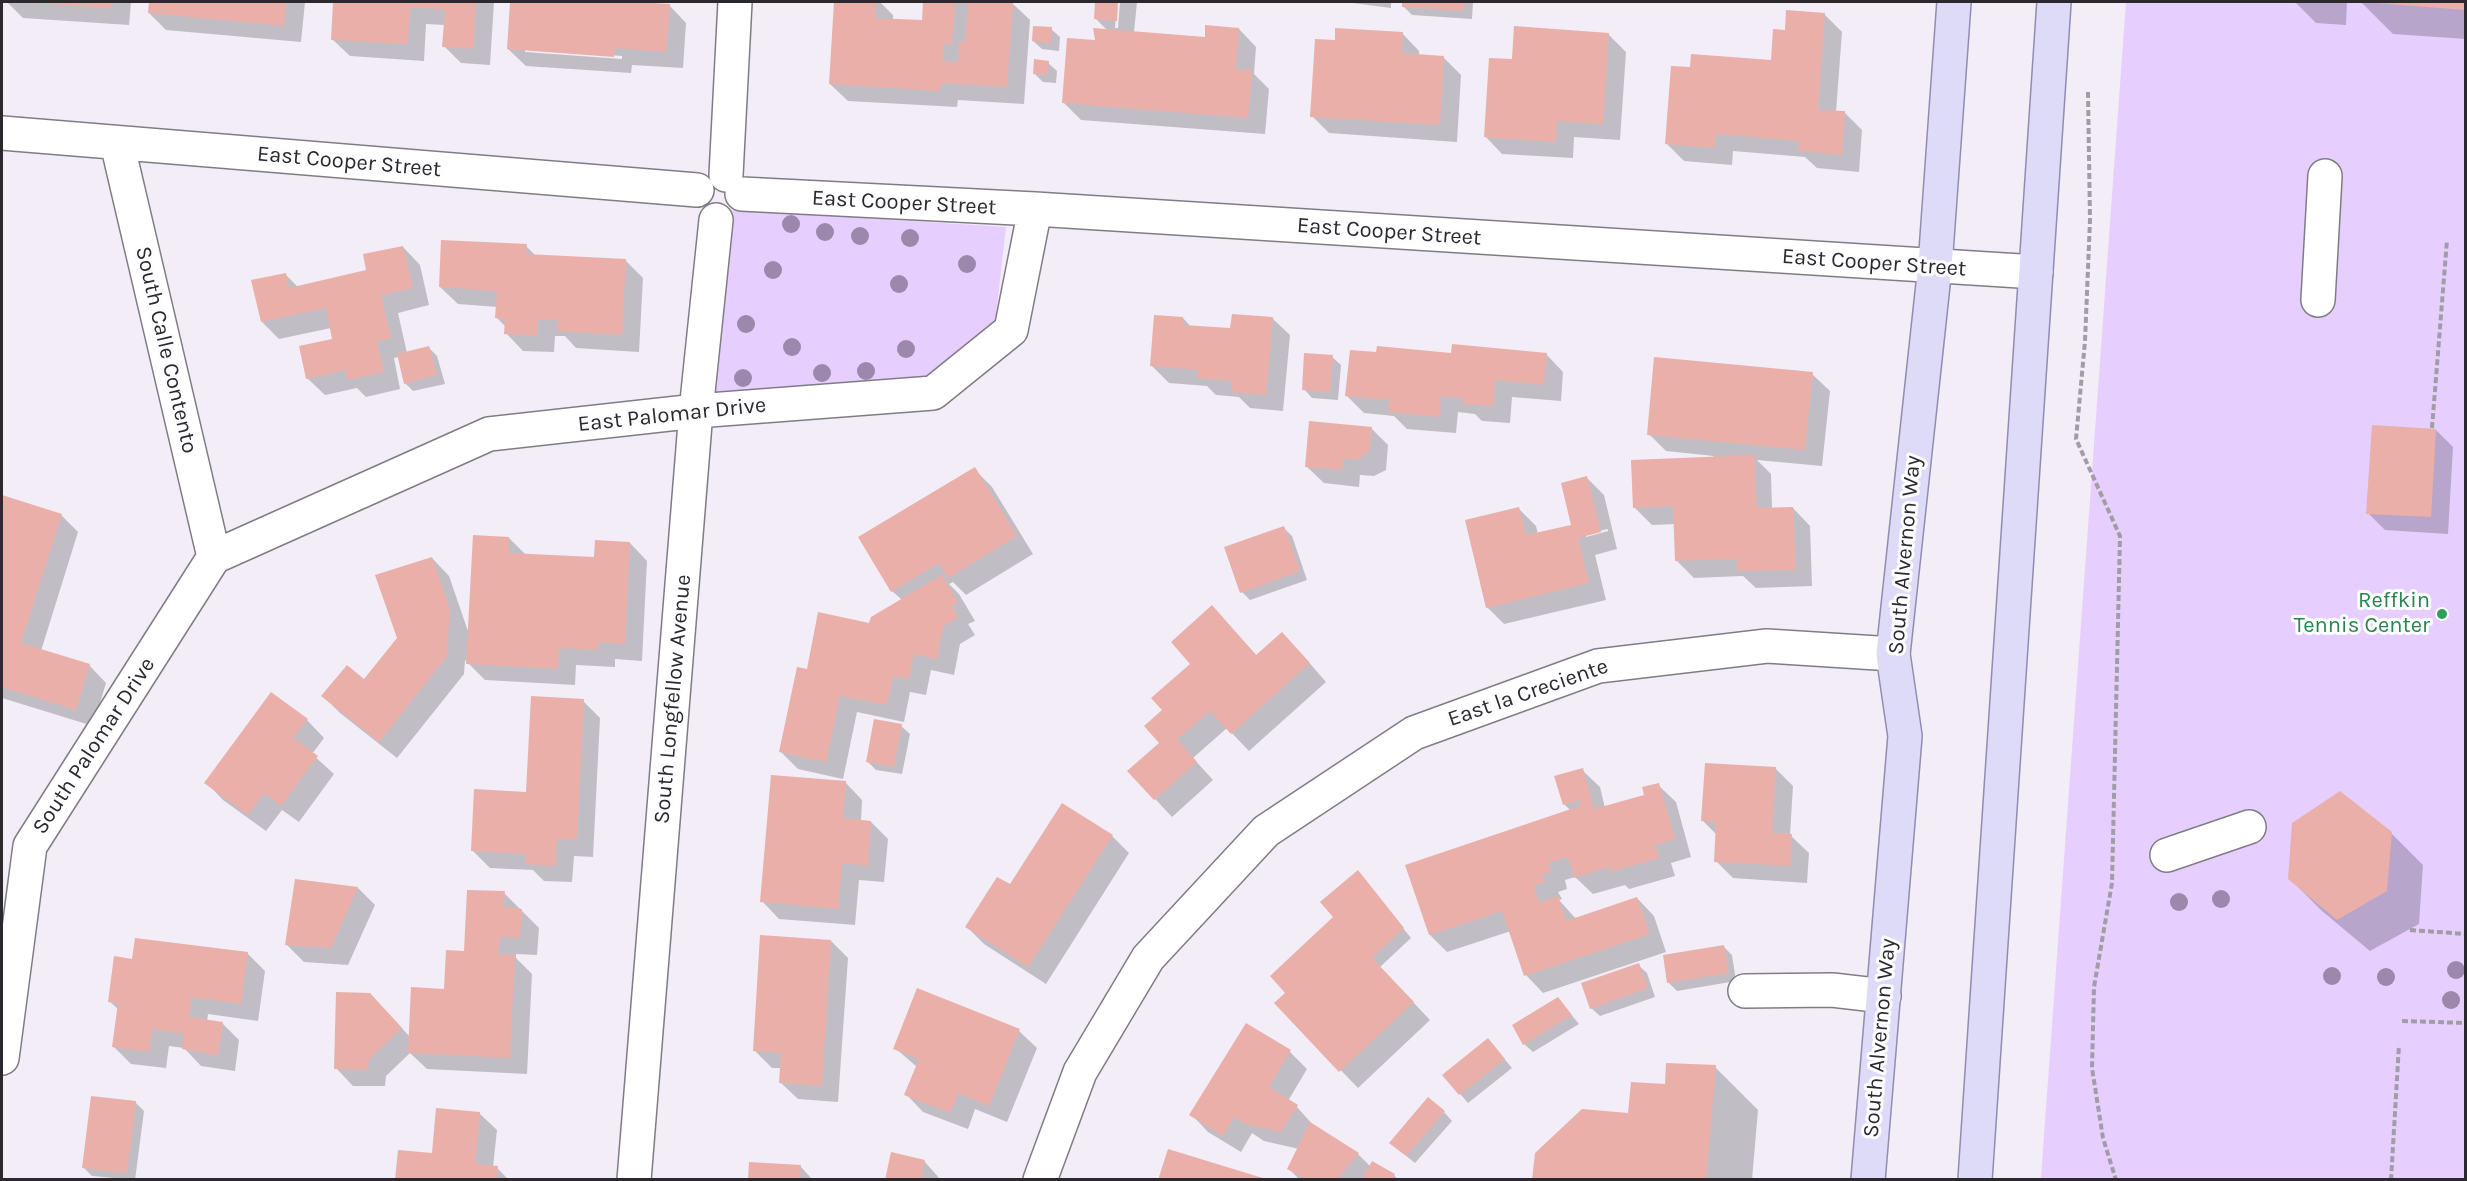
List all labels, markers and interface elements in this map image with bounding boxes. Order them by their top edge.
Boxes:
street label: East Cooper Street [256,141,442,183]
street label: East Cooper Street [811,185,997,221]
street label: East Cooper Street [1296,212,1482,252]
street label: East Cooper Street [1781,243,1967,283]
street label: South Calle Contento [129,244,203,456]
street label: East Palomar Drive [577,392,767,438]
street label: South Alvernon Way [1883,454,1927,656]
street label: South Longfellow Avenue [649,573,697,825]
place label: Reffkin Tennis Center [2294,588,2430,640]
marker: Reffkin Tennis Center [2435,607,2449,621]
street label: South Palomar Drive [27,653,161,839]
street label: East la Creciente [1444,653,1612,733]
street label: South Alvernon Way [1858,937,1902,1139]

